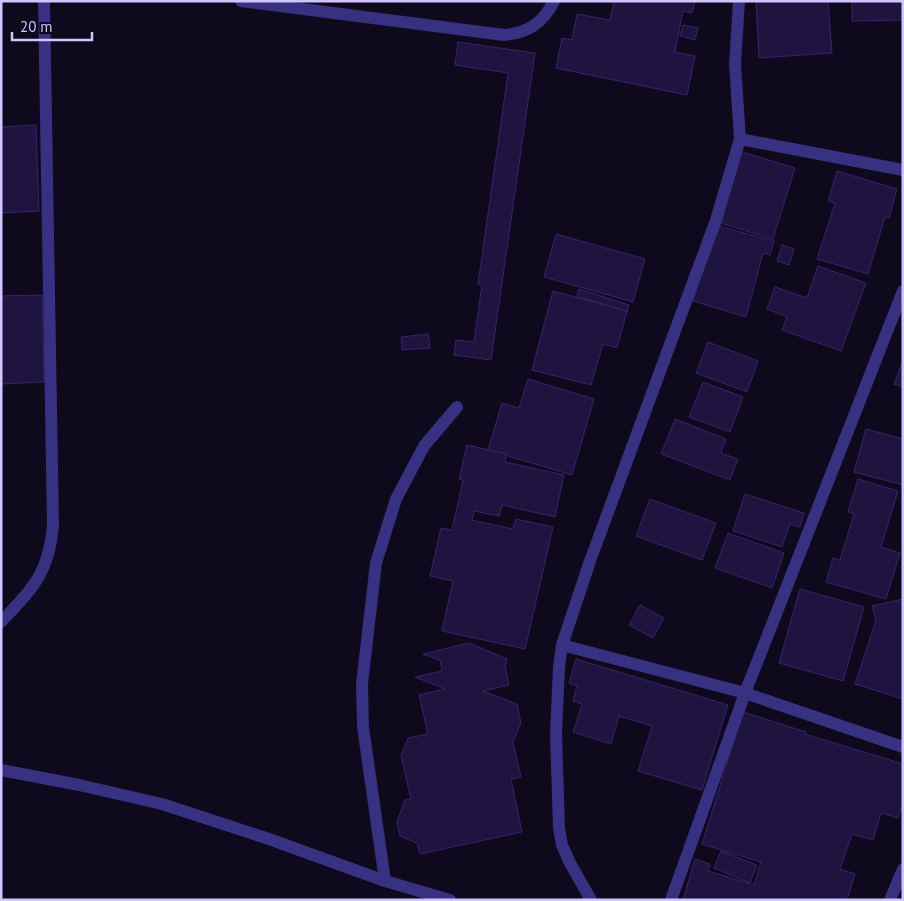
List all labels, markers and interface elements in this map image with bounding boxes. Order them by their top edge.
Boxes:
scale bar [12,10,92,42]
text: 20 m [20,17,53,36]

